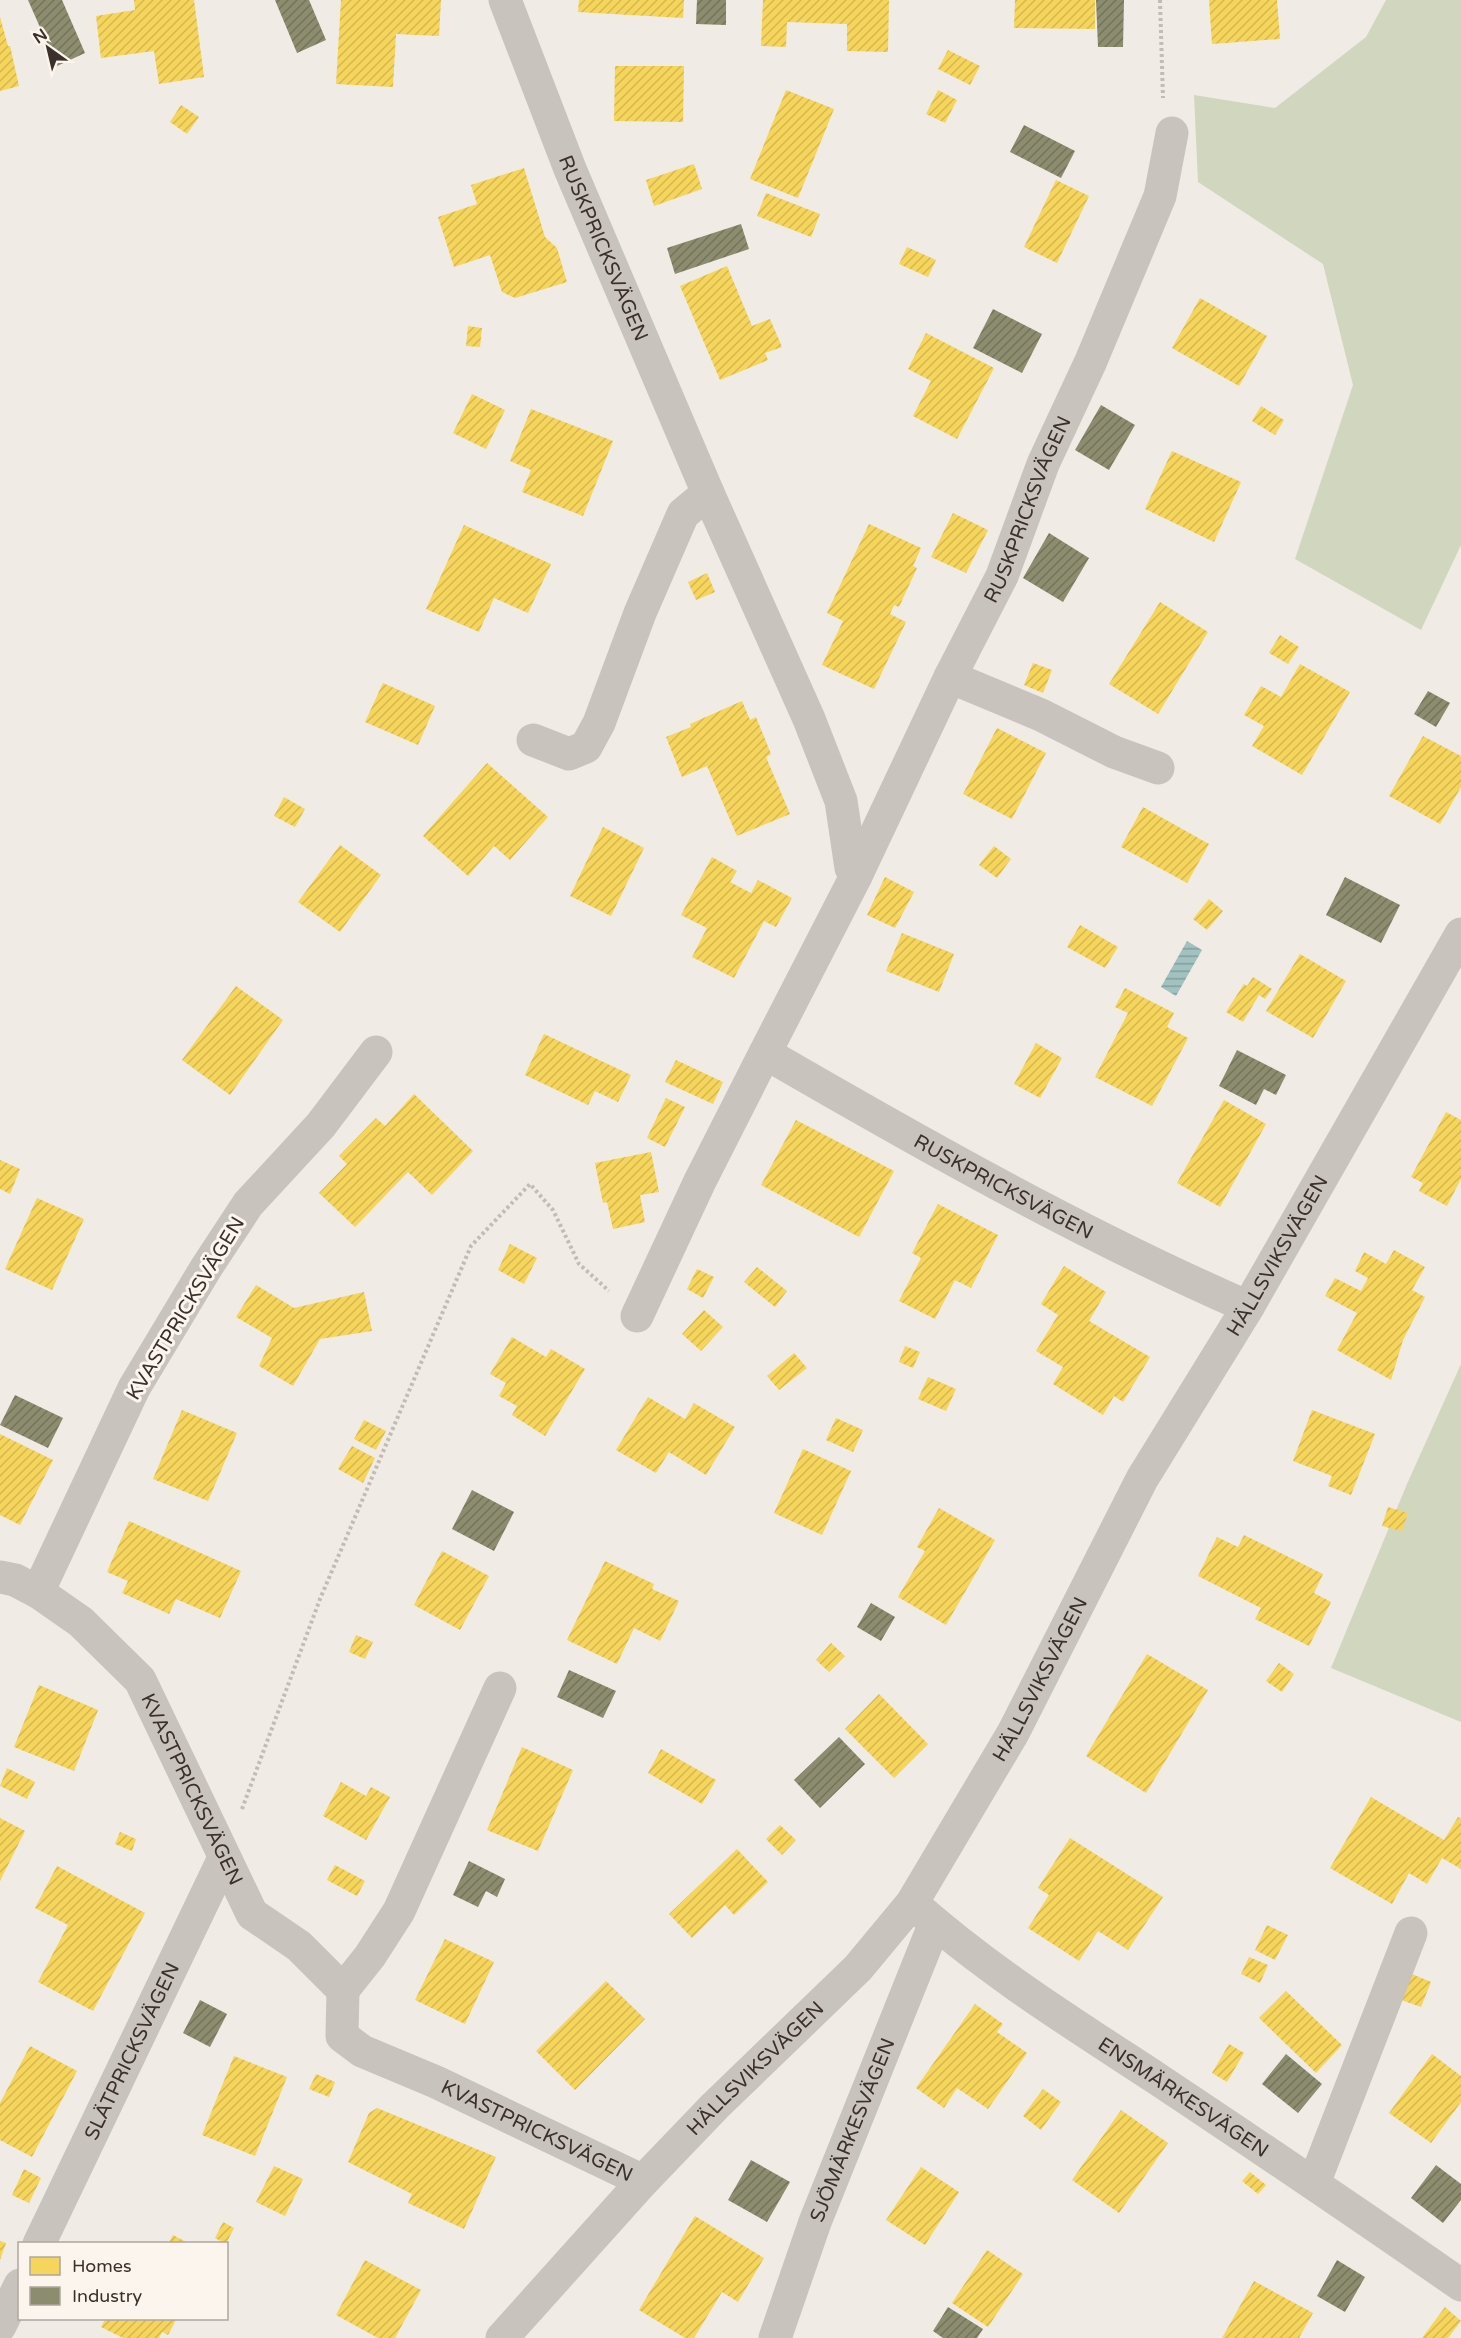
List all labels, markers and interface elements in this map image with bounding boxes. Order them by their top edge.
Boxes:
north arrow [18,18,78,78]
text: N [29,25,51,48]
street label: RUSKPRICKSVÄGEN [553,152,653,345]
street label: RUSKPRICKSVÄGEN [979,412,1077,607]
street label: RUSKPRICKSVÄGEN [909,1129,1097,1245]
street label: HÄLLSVIKSVÄGEN [1222,1171,1334,1341]
street label: KVASTPRICKSVÄGEN [122,1213,250,1405]
street label: HÄLLSVIKSVÄGEN [988,1593,1093,1766]
street label: KVASTPRICKSVÄGEN [135,1690,247,1889]
street label: SLÄTPRICKSVÄGEN [80,1959,185,2144]
street label: HÄLLSVIKSVÄGEN [682,1997,829,2141]
street label: ENSMÄRKESVÄGEN [1093,2033,1273,2163]
street label: SJÖMÄRKESVÄGEN [805,2035,901,2226]
street label: KVASTPRICKSVÄGEN [437,2075,636,2187]
legend [18,2242,228,2320]
text: Homes [72,2255,132,2277]
text: Industry [72,2285,143,2307]

